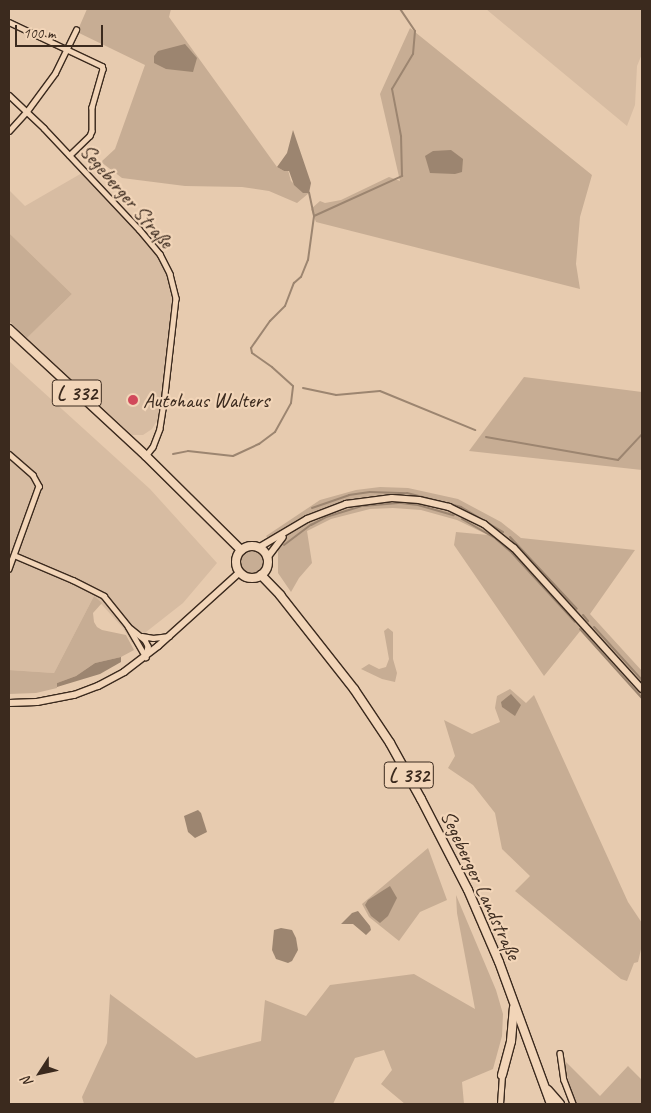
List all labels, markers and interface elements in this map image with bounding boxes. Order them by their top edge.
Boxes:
scale bar [18,15,105,47]
text: 100 m [23,24,55,43]
street label: Segeberger Straße [75,138,179,254]
road number: L 332 [51,376,103,410]
place label: Autohaus Walters [143,387,270,413]
marker: Autohaus Walters [127,394,139,406]
road number: L 332 [383,758,435,792]
street label: Segeberger Landstraße [435,806,527,964]
north arrow [15,1048,65,1098]
text: N [18,1073,37,1090]

